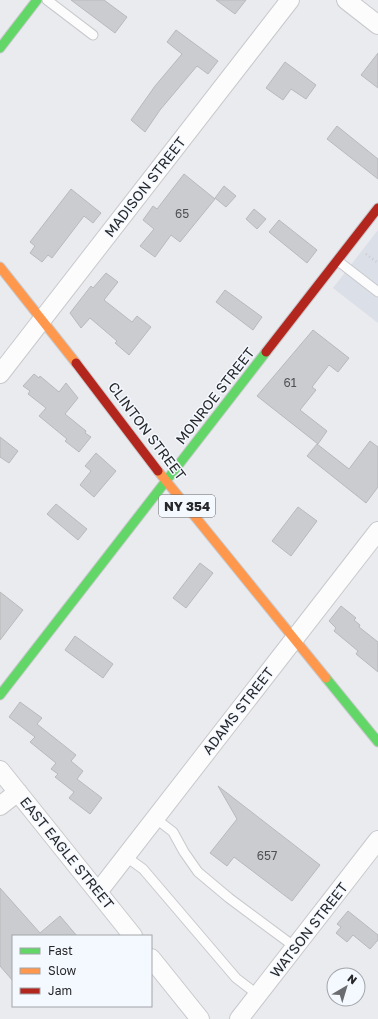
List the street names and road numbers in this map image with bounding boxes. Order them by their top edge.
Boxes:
street label: MADISON STREET [100,133,189,240]
street label: MONROE STREET [172,344,258,447]
street label: CLINTON STREET [105,378,190,483]
road number: NY 354 [159,495,215,517]
street label: ADAMS STREET [198,664,277,758]
street label: EAST EAGLE STREET [17,793,118,912]
street label: WATSON STREET [267,879,351,981]

